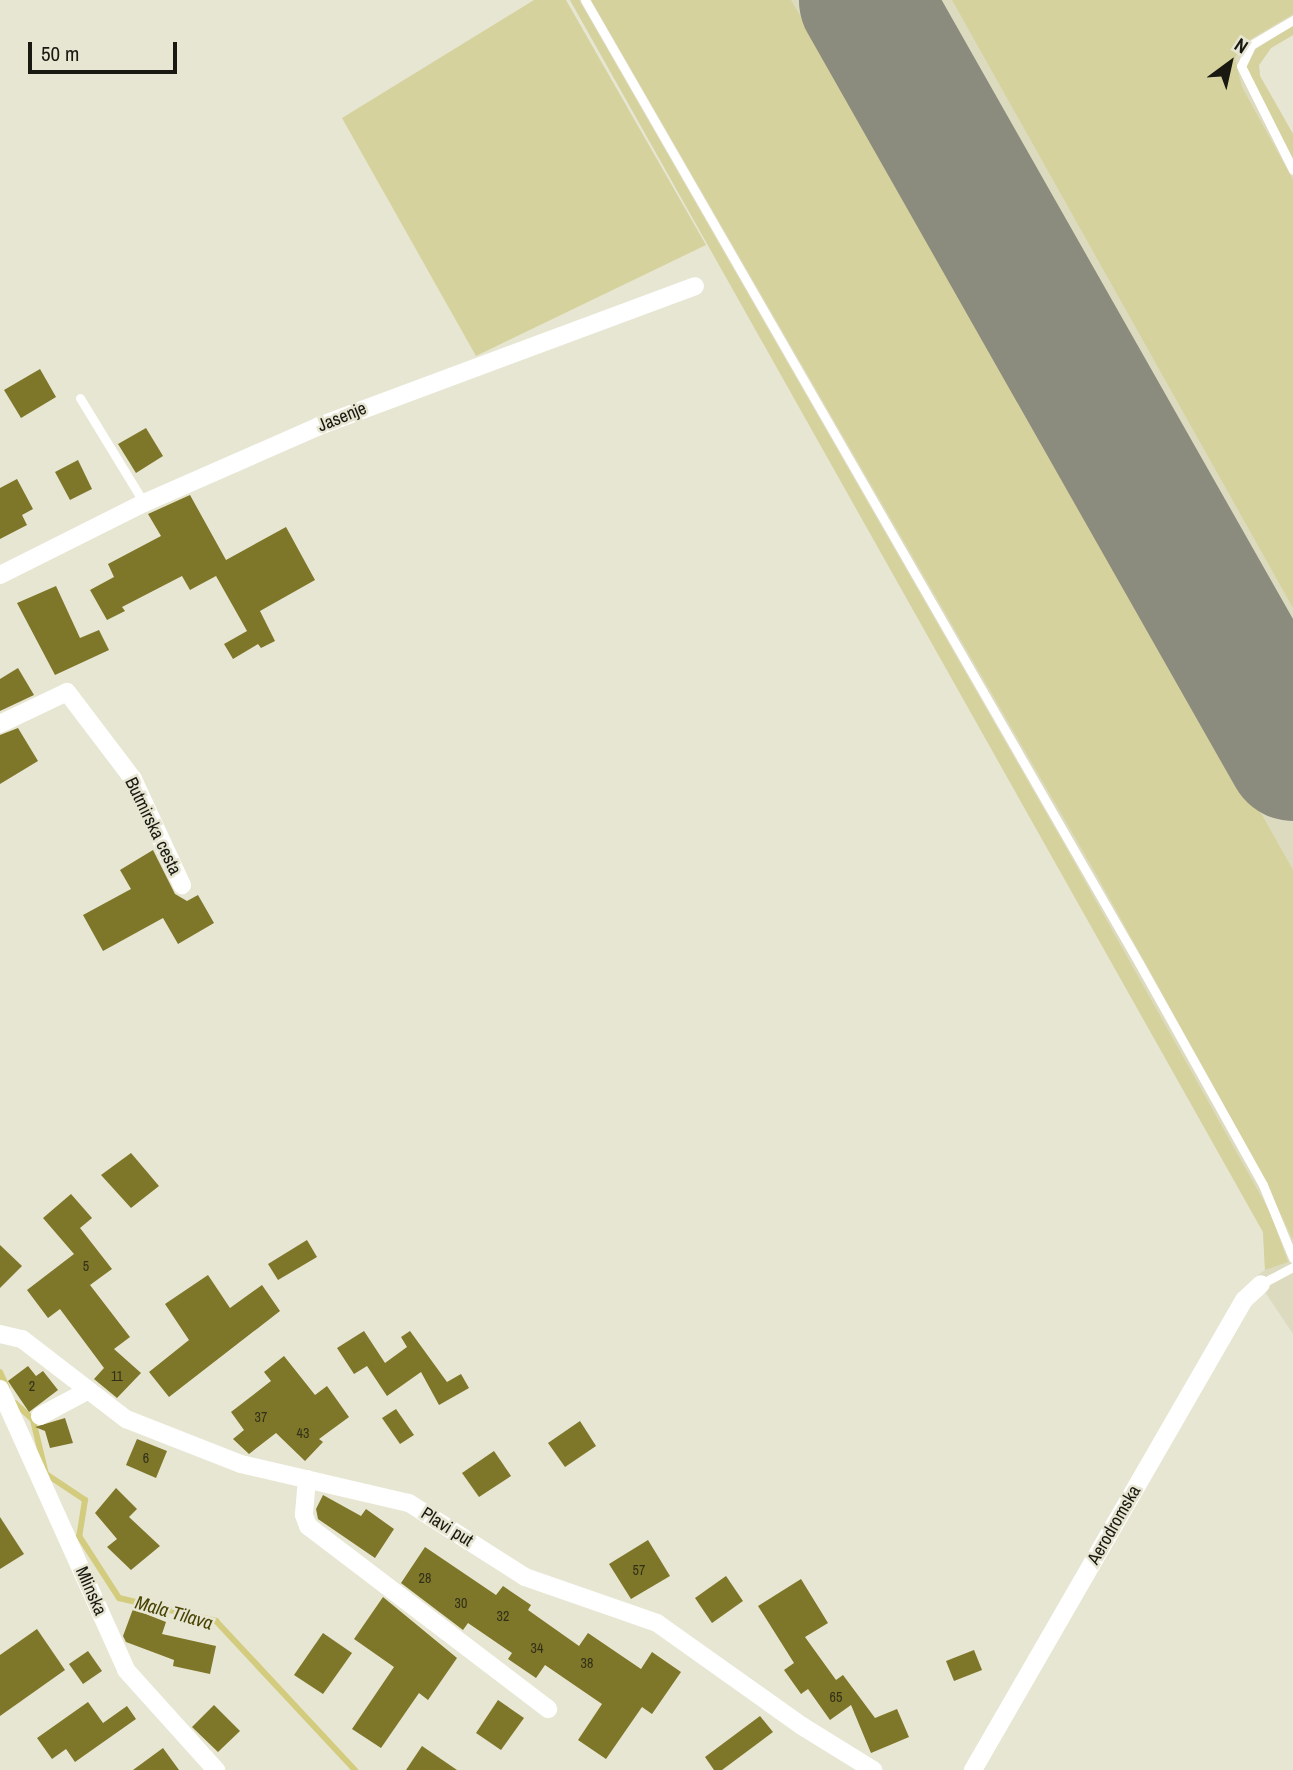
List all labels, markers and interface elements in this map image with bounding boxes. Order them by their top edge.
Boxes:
scale bar [32,28,180,72]
north arrow [1195,28,1265,98]
text: N [1230,31,1253,59]
text: 50 m [41,39,79,68]
street label: Jasenje [314,397,370,437]
street label: Butmirska cesta [120,774,186,878]
house number: 5 [83,1258,89,1274]
house number: 11 [111,1368,123,1384]
house number: 2 [29,1378,35,1394]
house number: 37 [255,1409,267,1425]
house number: 43 [297,1425,309,1441]
house number: 6 [143,1450,149,1466]
street label: Aerodromska [1083,1482,1145,1568]
street label: Plavi put [417,1503,477,1551]
house number: 57 [633,1562,645,1578]
street label: Mlinska [71,1563,111,1619]
house number: 28 [419,1570,431,1586]
water label: Mala Tilava [132,1591,216,1635]
house number: 30 [455,1595,467,1611]
house number: 32 [497,1608,509,1624]
house number: 34 [531,1640,543,1656]
house number: 38 [581,1655,593,1671]
house number: 65 [830,1689,842,1705]

